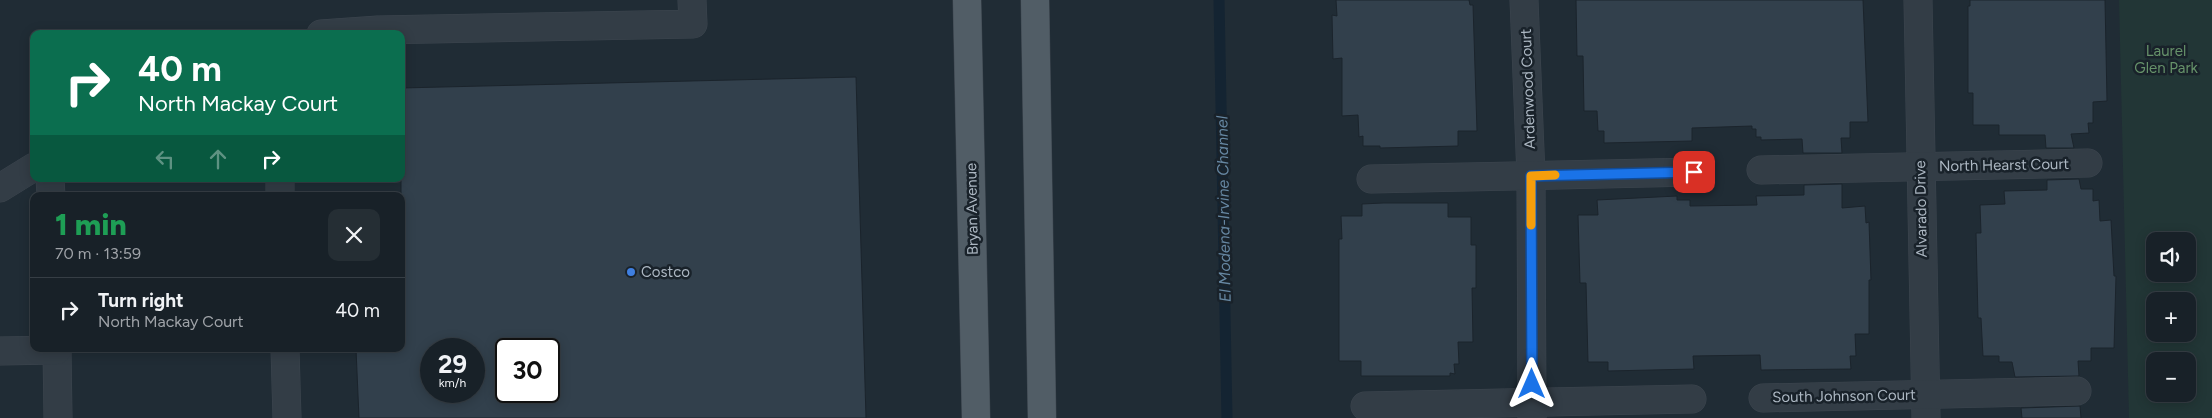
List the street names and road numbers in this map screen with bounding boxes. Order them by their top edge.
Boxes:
street label: Ardenwood Court [1517,28,1539,150]
street label: North Hearst Court [1939,155,2070,175]
street label: Alvarado Drive [1911,160,1931,258]
street label: Bryan Avenue [962,163,982,255]
street label: South Johnson Court [1772,386,1916,406]

